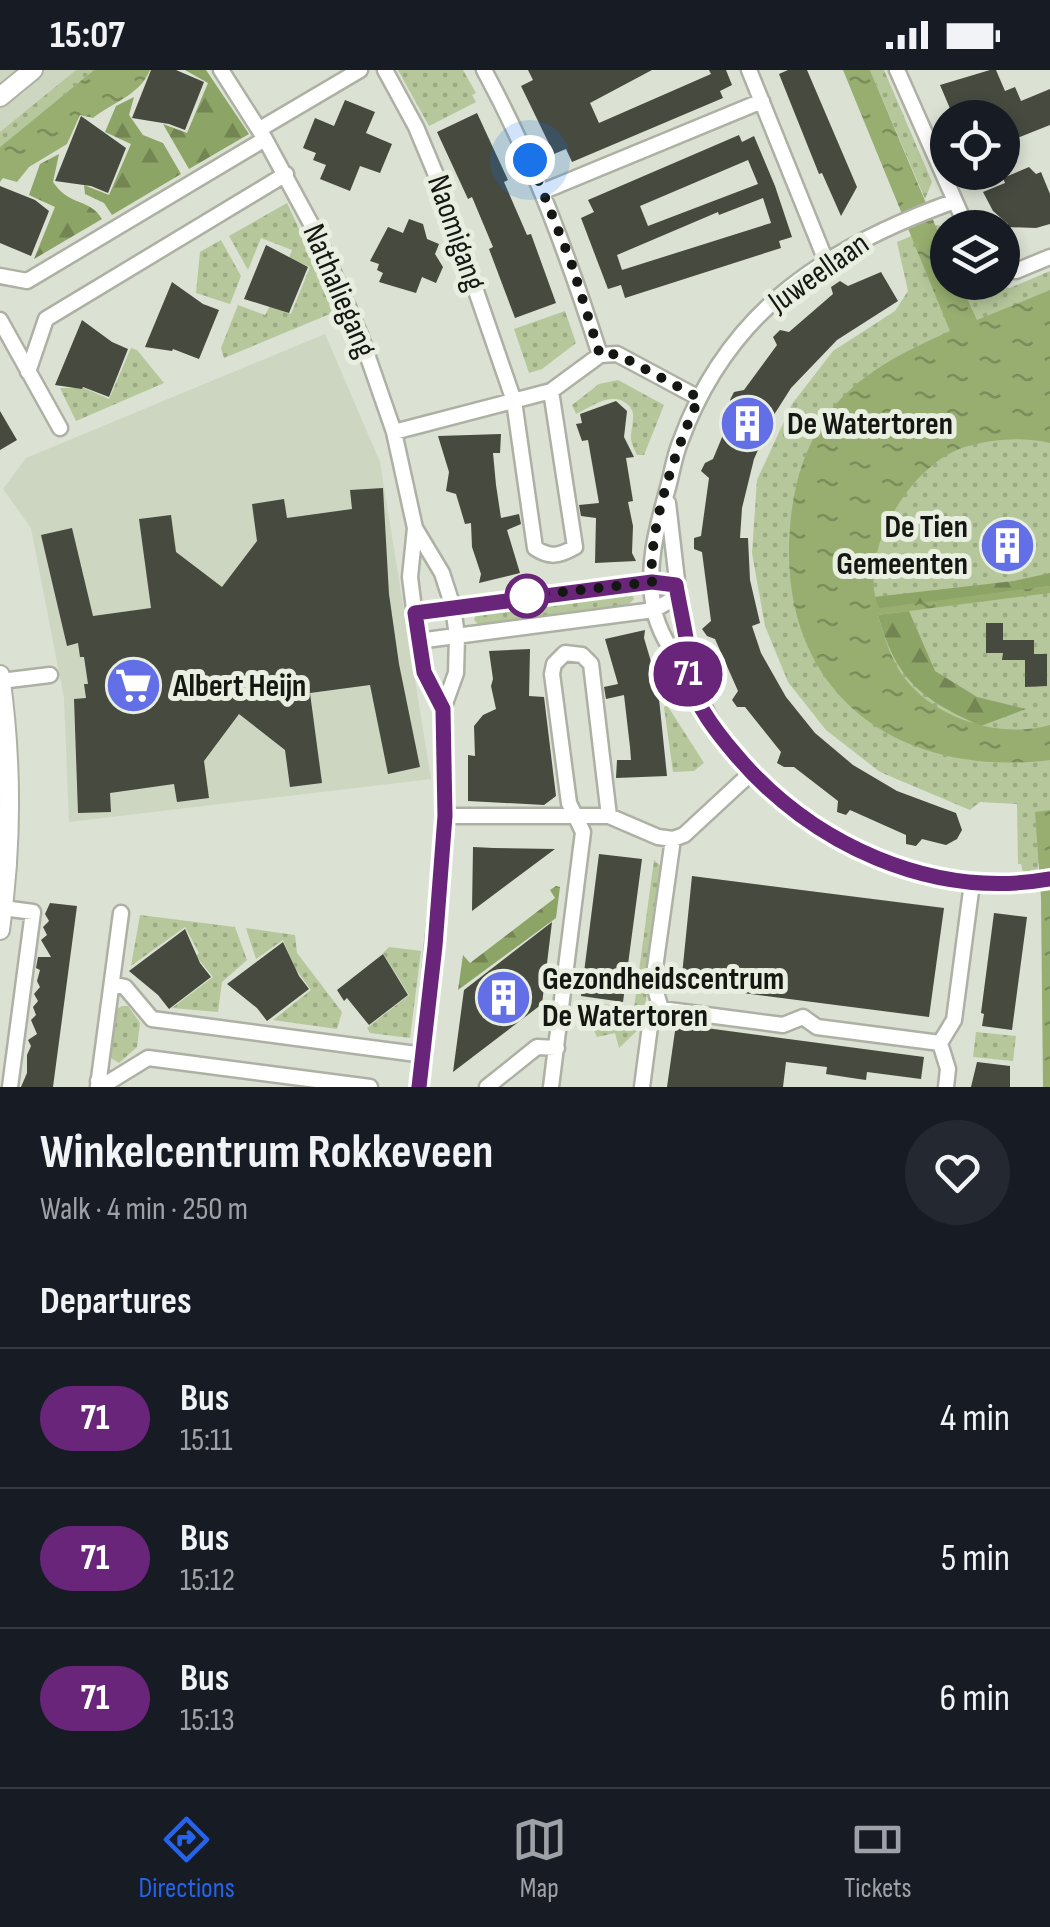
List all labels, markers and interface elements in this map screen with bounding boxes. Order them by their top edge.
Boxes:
text: 15:07 [50,13,125,58]
map controls [930,100,1020,300]
button: locate [930,100,1020,190]
your location [505,135,555,185]
street label: Naomigang [418,170,494,296]
button: layers [930,210,1020,300]
street label: Nathaliegang [294,218,384,364]
street label: Juweellaan [760,224,877,322]
building icon: De Watertoren [718,394,778,454]
place label: De Watertoren [787,405,953,444]
place label: De Tien Gemeenten [836,508,968,584]
building icon: De Tien Gemeenten [977,515,1037,575]
unlabelled marker [506,575,548,617]
line badge: 71 [643,642,733,706]
text: 71 [673,653,703,696]
supermarket icon: Albert Heijn [104,656,164,716]
place label: Albert Heijn [172,667,306,706]
place label: Gezondheidscentrum De Watertoren [542,960,784,1036]
building icon: Gezondheidscentrum De Watertoren [473,967,533,1027]
button: heart [905,1120,1010,1225]
text: Winkelcentrum Rokkeveen [40,1124,493,1181]
text: Walk · 4 min · 250 m [40,1190,248,1229]
text: Departures [40,1279,192,1324]
text: Bus [180,1376,229,1421]
text: 4 min [940,1396,1010,1441]
text: 71 [80,1397,110,1440]
text: 15:11 [180,1421,232,1460]
text: Bus [180,1516,229,1561]
text: 5 min [941,1536,1010,1581]
text: 71 [80,1537,110,1580]
text: 15:12 [180,1561,235,1600]
text: Bus [180,1656,229,1701]
text: 6 min [940,1676,1010,1721]
text: 71 [80,1677,110,1720]
text: 15:13 [180,1701,235,1740]
tab: Directions [139,1812,235,1905]
tab: Map [512,1812,567,1905]
tab: Tickets [844,1812,911,1905]

